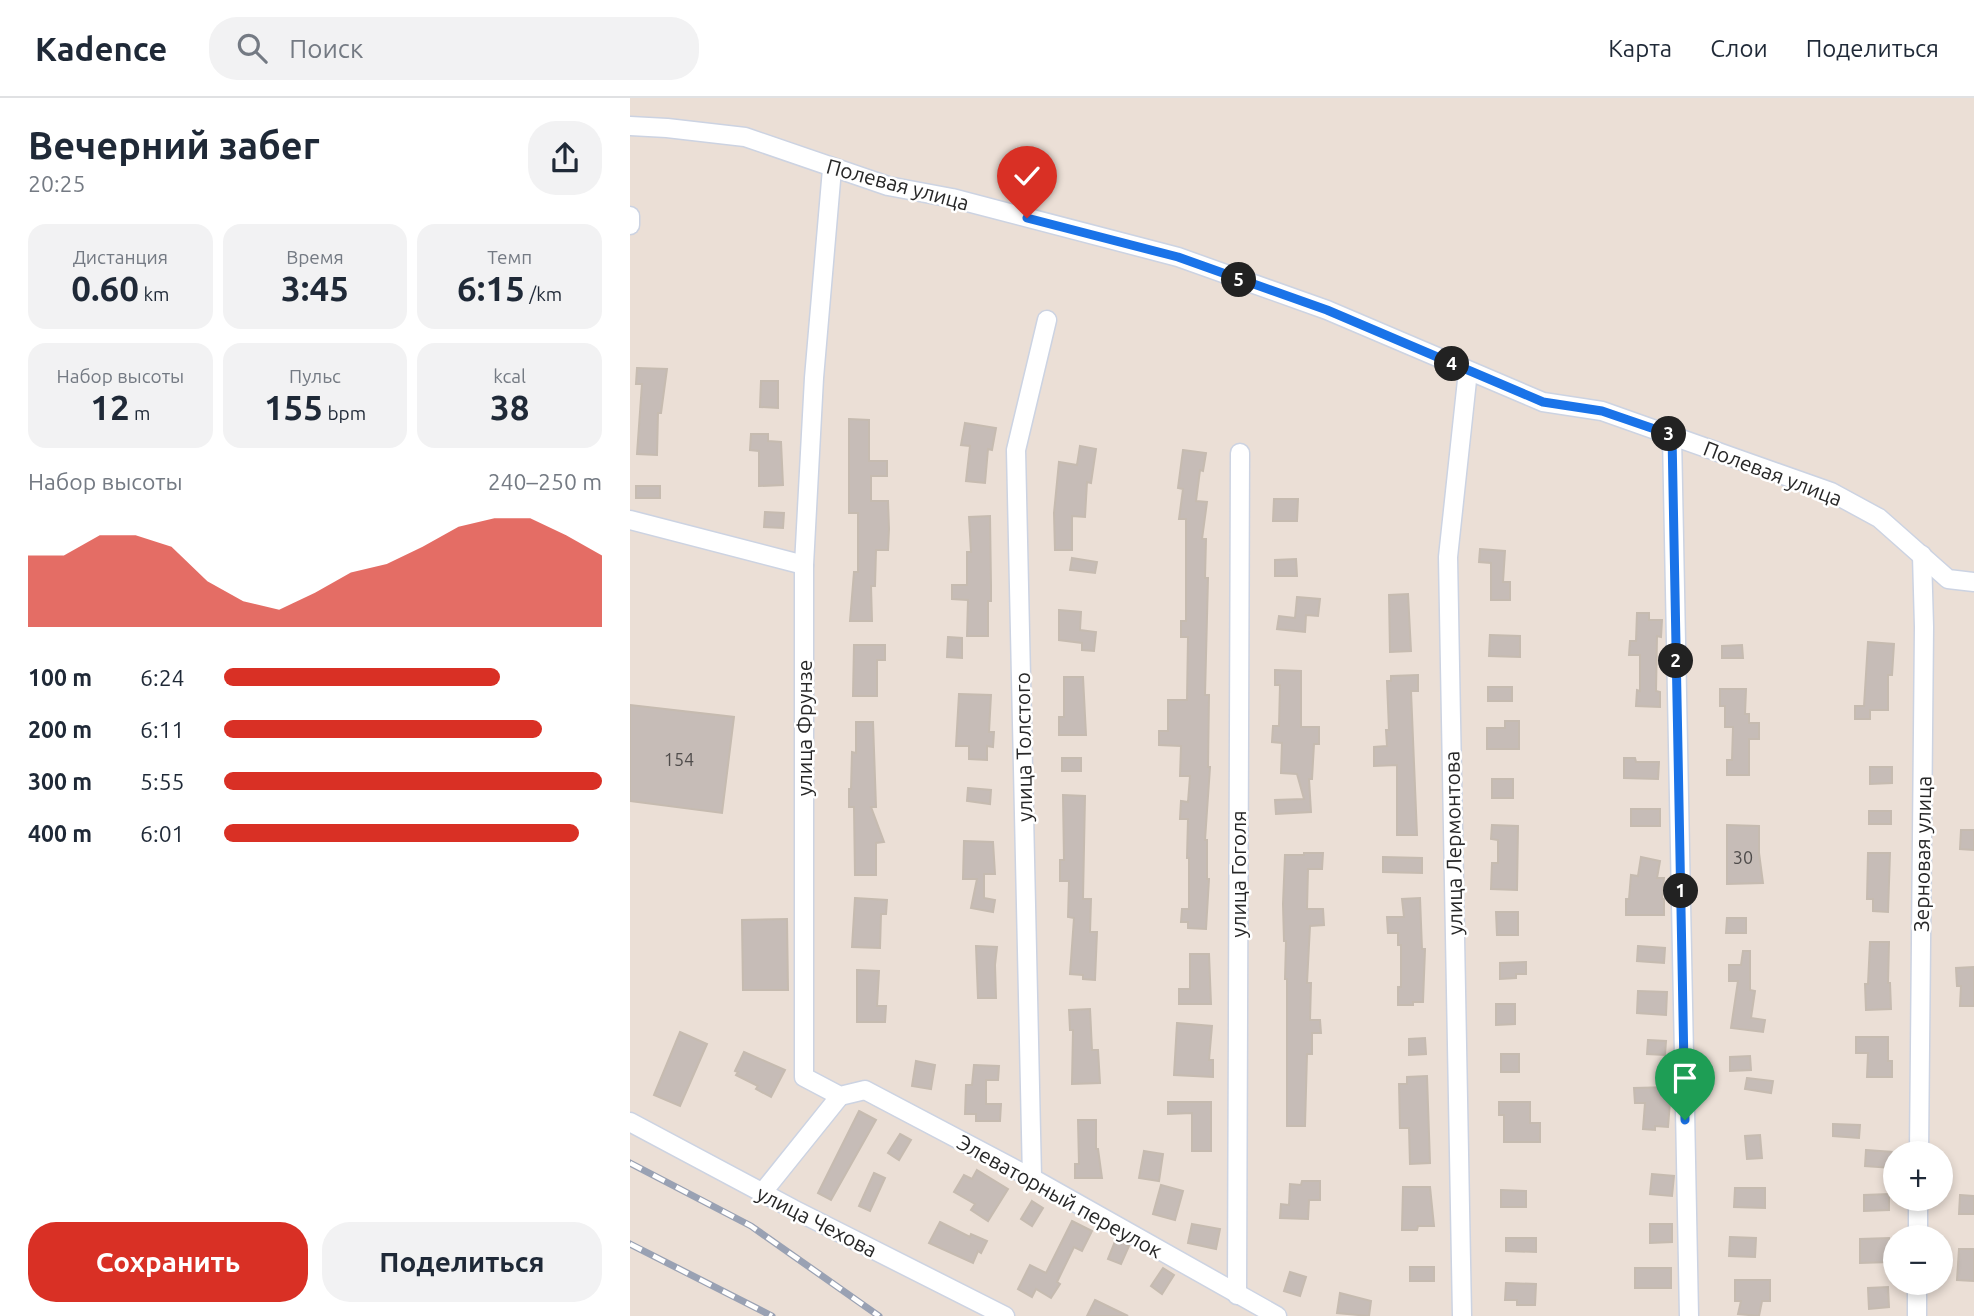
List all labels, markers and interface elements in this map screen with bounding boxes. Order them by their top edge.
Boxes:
search box [209,17,699,80]
icon: search [233,29,271,67]
text: Kadence [35,30,167,67]
text: Поиск [289,34,363,63]
text: Карта [1608,35,1672,62]
text: Слои [1710,35,1768,62]
text: Поделиться [1806,35,1939,62]
button: share [528,121,602,195]
text: Вечерний забег [28,124,320,166]
pin [997,146,1057,218]
street label: Полевая улица [824,153,972,215]
icon: check [1008,157,1046,195]
text: 20:25 [28,171,86,196]
text: Дистанция [73,246,168,268]
text: Время [286,246,344,268]
text: Темп [487,246,532,268]
pin: 5 [1222,262,1256,298]
text: 0.60 [71,268,139,308]
text: 3:45 [281,268,349,308]
text: 6:15 [457,268,525,308]
text: 5 [1233,268,1244,290]
text: km [139,283,169,305]
text: /km [525,283,562,305]
pin: 4 [1434,346,1470,382]
text: 4 [1446,352,1457,374]
text: Набор высоты [56,365,184,387]
text: Пульс [289,365,341,387]
text: kcal [493,365,526,387]
text: 12 [90,387,130,427]
text: 155 [264,387,323,427]
text: 38 [490,387,529,427]
text: m [130,402,150,424]
text: bpm [323,402,366,424]
pin: 3 [1651,416,1686,452]
text: 3 [1663,422,1674,444]
street label: Полевая улица [1700,436,1846,510]
text: Набор высоты [28,469,183,494]
text: 240–250 m [488,469,602,494]
pin: 2 [1658,644,1694,678]
text: 2 [1670,649,1681,671]
street label: улица Фрунзе [792,660,816,796]
text: 100 m [28,665,92,690]
text: 6:24 [140,665,185,690]
street label: улица Толстого [1010,672,1036,822]
text: 200 m [28,717,92,742]
text: 6:11 [140,717,185,742]
house number: 154 [664,749,694,769]
street label: улица Лермонтова [1439,751,1467,935]
text: 300 m [28,769,92,794]
text: 5:55 [140,769,185,794]
street label: Зерновая улица [1909,776,1935,932]
street label: улица Гоголя [1226,810,1250,938]
text: 400 m [28,821,92,846]
text: 6:01 [140,821,185,846]
house number: 30 [1733,847,1753,867]
pin: 1 [1664,874,1698,908]
text: 1 [1675,879,1686,901]
pin [1655,1048,1715,1120]
icon: arrive [1666,1059,1704,1097]
street label: Элеваторный переулок [953,1130,1167,1262]
map controls [1883,1141,1953,1295]
button: + [1883,1141,1953,1211]
street label: улица Чехова [753,1180,881,1262]
button: Сохранить [28,1222,308,1302]
button: Поделиться [322,1222,602,1302]
button: − [1883,1225,1953,1295]

